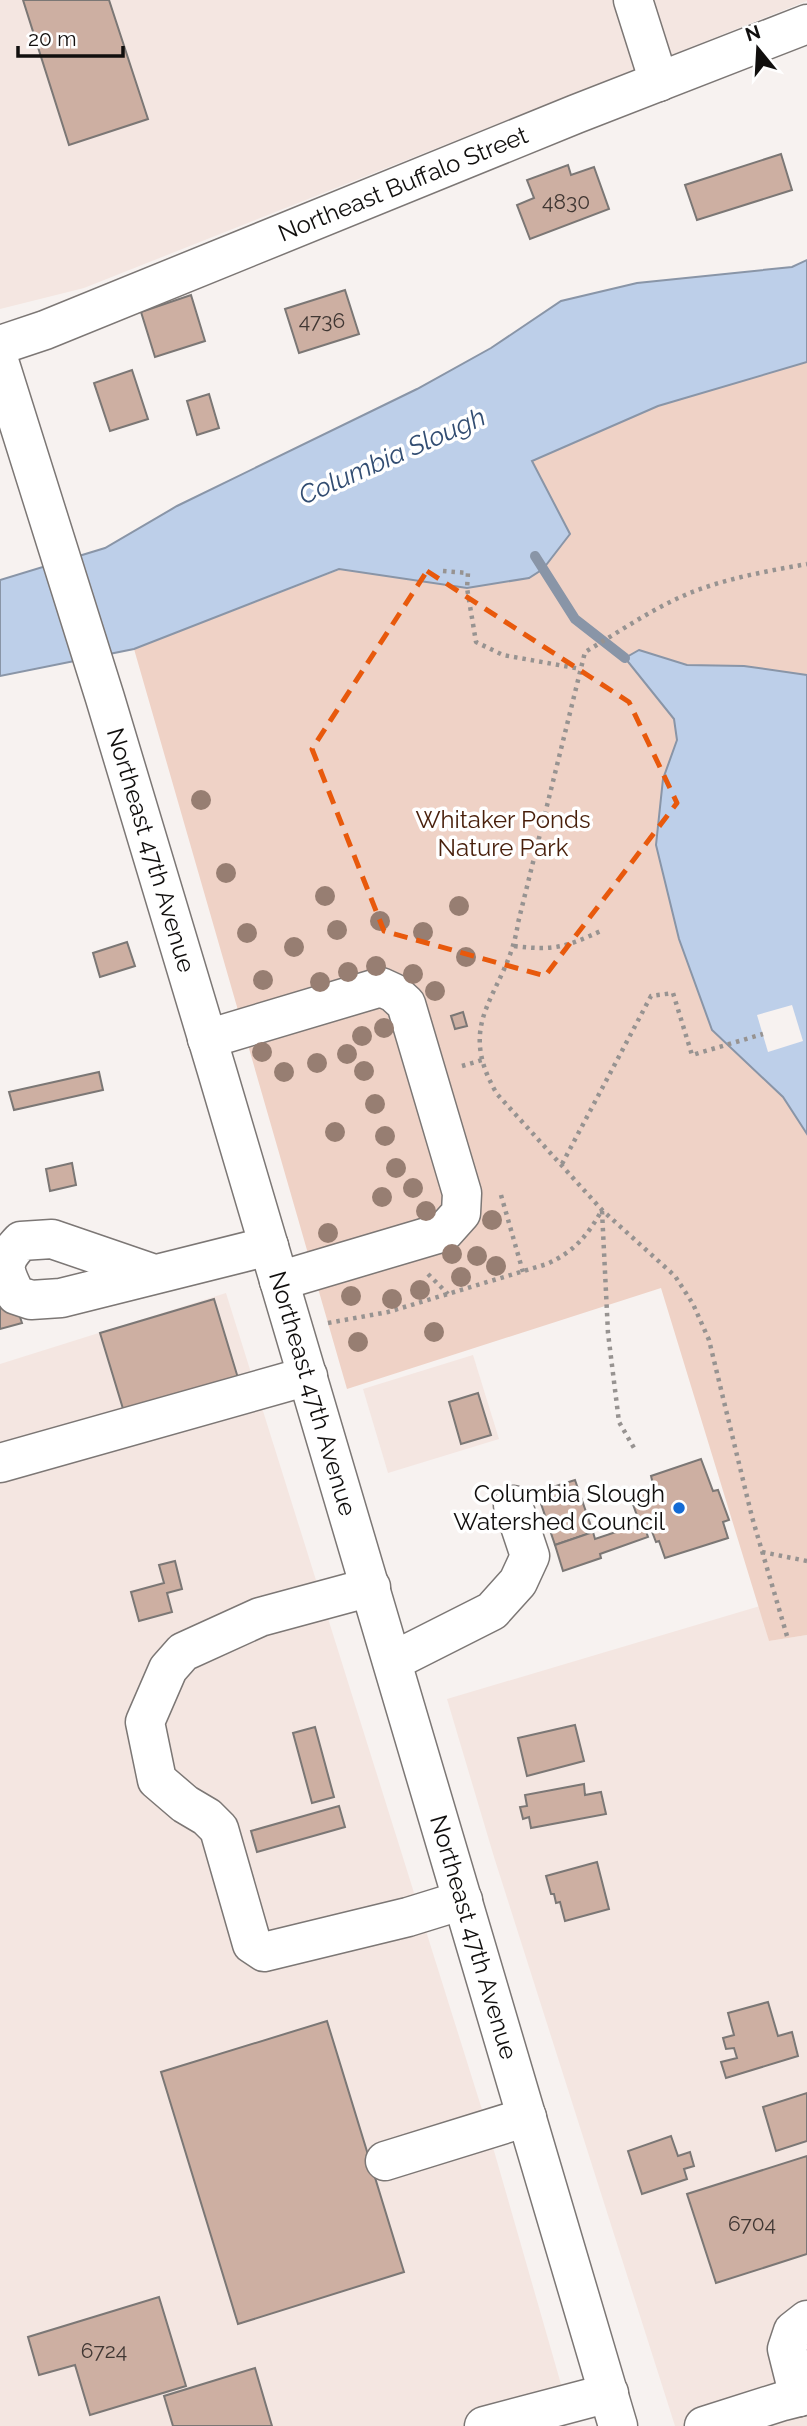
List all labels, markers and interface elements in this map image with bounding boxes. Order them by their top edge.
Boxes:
scale bar [18,14,122,58]
north arrow [723,14,793,84]
text: N [742,20,763,46]
text: 20 m [28,26,76,51]
street label: Northeast Buffalo Street [274,120,532,248]
house number: 4830 [542,189,590,214]
house number: 4736 [299,308,345,333]
water label: Columbia Slough [294,401,490,511]
street label: Northeast 47th Avenue [101,724,202,976]
park label: Whitaker Ponds Nature Park [415,805,591,862]
street label: Northeast 47th Avenue [263,1268,363,1519]
place label: Columbia Slough Watershed Council [453,1479,665,1536]
marker: Columbia Slough Watershed Council [671,1500,687,1516]
street label: Northeast 47th Avenue [424,1811,524,2063]
house number: 6704 [728,2211,776,2236]
house number: 6724 [81,2338,127,2363]

